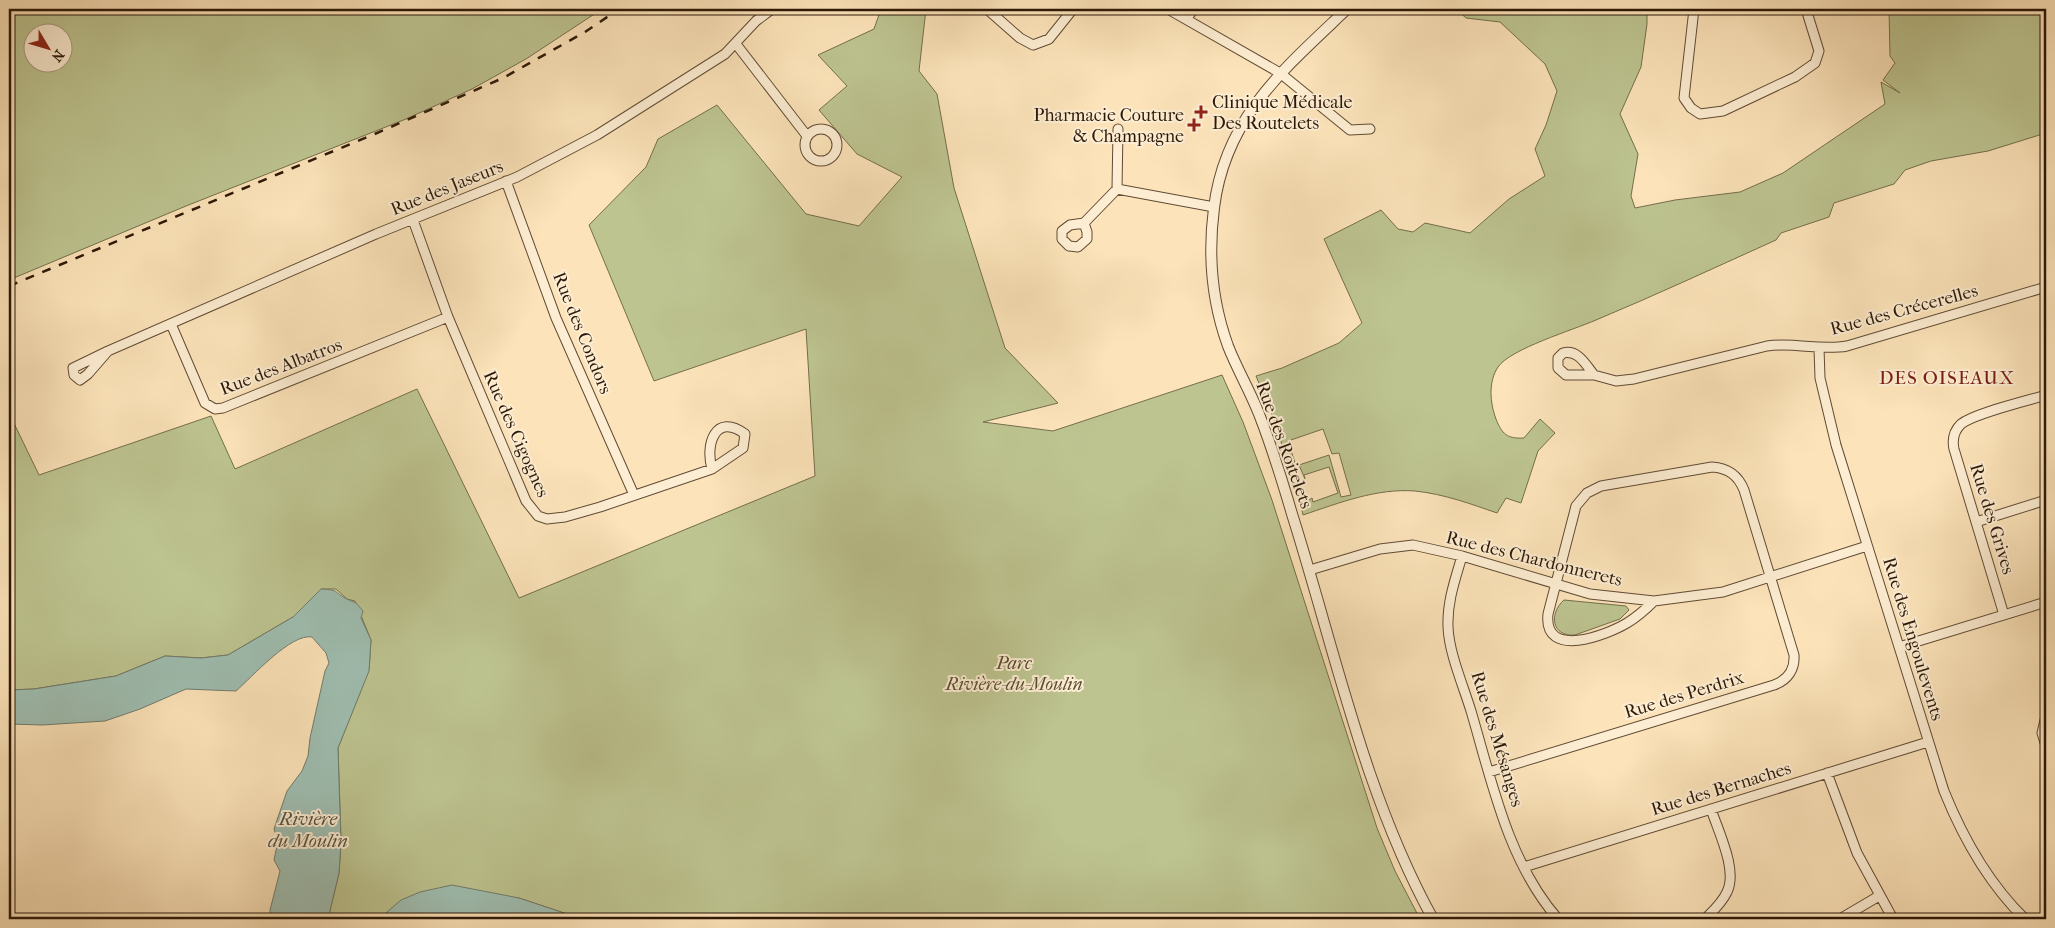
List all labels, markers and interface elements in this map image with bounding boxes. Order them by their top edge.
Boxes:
north arrow [22,22,72,72]
text: N [48,46,68,65]
place label: Clinique Médicale Des Routelets [1212,92,1353,134]
place label: Pharmacie Couture & Champagne [1034,105,1184,147]
marker: Clinique Médicale Des Routelets [1194,105,1208,119]
marker: Pharmacie Couture & Champagne [1188,119,1200,131]
street label: Rue des Jaseurs [388,156,507,220]
street label: Rue des Condors [548,269,616,397]
street label: Rue des Crécerelles [1828,280,1980,340]
street label: Rue des Albatros [217,334,345,400]
street label: Rue des Cigognes [479,367,553,501]
district label: DES OISEAUX [1879,367,2015,389]
street label: Rue des Roitelets [1251,378,1317,512]
street label: Rue des Grives [1965,461,2019,577]
street label: Rue des Chardonnerets [1444,527,1625,591]
street label: Rue des Engoulevents [1878,555,1948,723]
park label: Parc Rivière-du-Moulin [945,653,1082,695]
street label: Rue des Perdrix [1622,667,1747,723]
street label: Rue des Mésanges [1466,669,1528,810]
street label: Rue des Bernaches [1648,758,1794,820]
water label: Rivière du Moulin [268,808,348,852]

